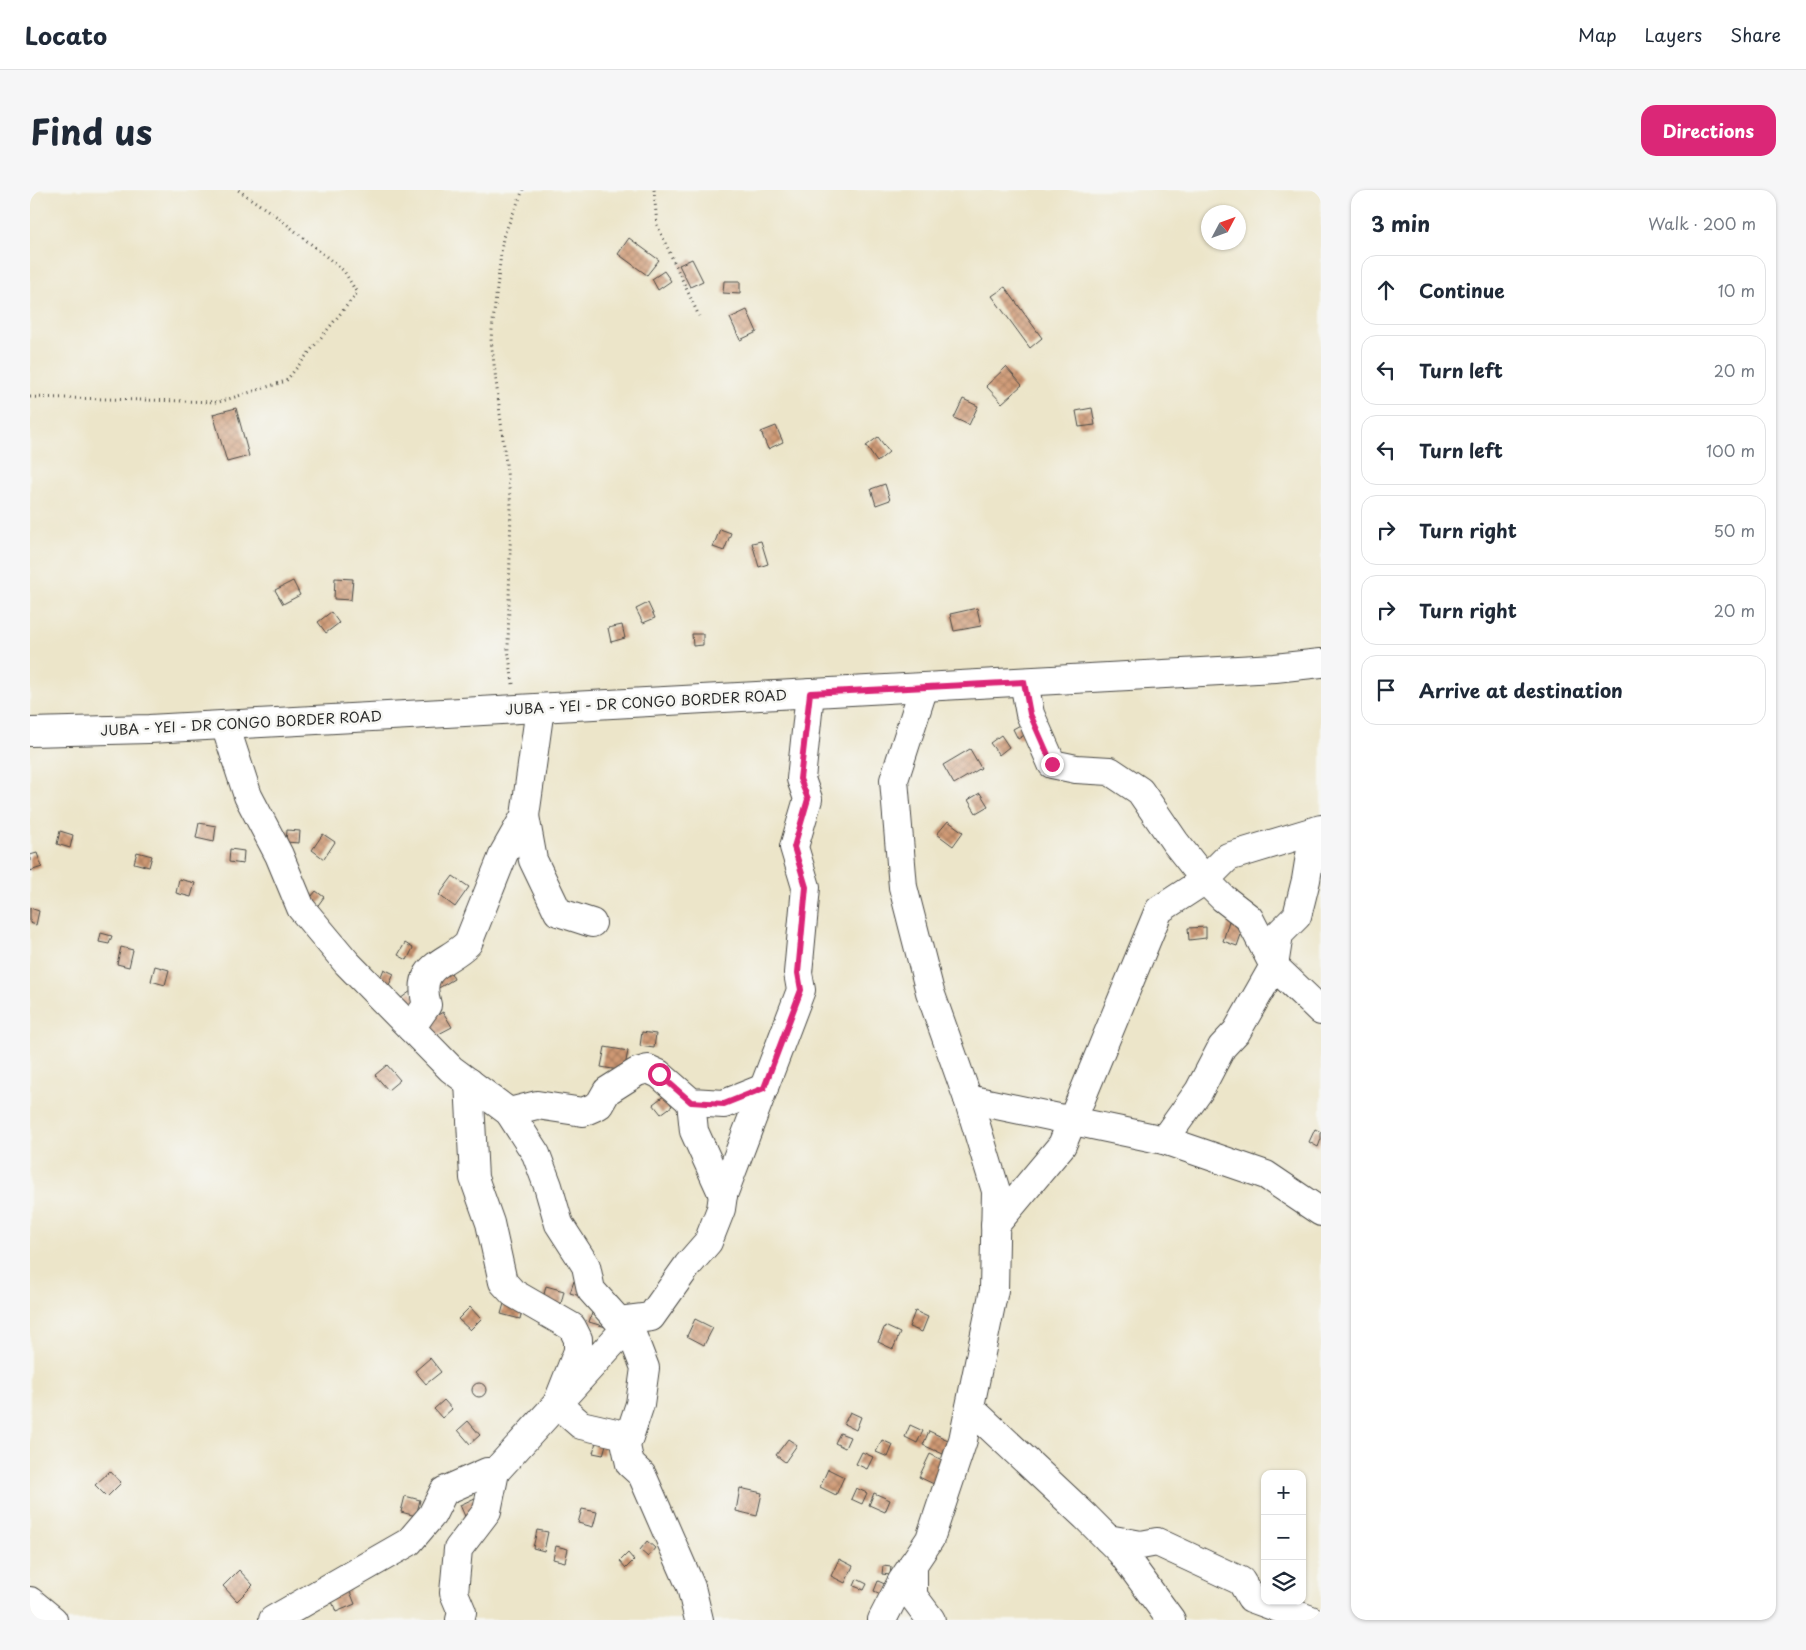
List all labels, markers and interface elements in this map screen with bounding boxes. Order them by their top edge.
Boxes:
text: Locato [25,17,107,53]
text: Map [1578,21,1617,48]
text: Layers [1645,21,1702,48]
text: Share [1730,21,1781,48]
text: Find us [30,104,152,157]
button: Directions [1641,105,1776,156]
north arrow [1201,205,1246,250]
text: 3 min [1371,207,1430,239]
text: Walk · 200 m [1648,211,1756,235]
icon: ahead [1372,276,1400,304]
text: Continue [1419,276,1505,304]
text: 10 m [1718,278,1755,302]
icon: left [1372,356,1400,384]
text: Turn left [1419,356,1503,384]
text: 20 m [1714,358,1755,382]
icon: left [1372,436,1400,464]
text: Turn left [1419,436,1503,464]
text: 100 m [1706,438,1755,462]
icon: right [1372,516,1400,544]
text: Turn right [1419,516,1517,544]
text: 50 m [1714,518,1755,542]
icon: right [1372,596,1400,624]
text: Turn right [1419,596,1517,624]
text: 20 m [1714,598,1755,622]
icon: arrive [1372,676,1400,704]
text: Arrive at destination [1419,676,1623,704]
street label: JUBA - YEI - DR CONGO BORDER ROAD [505,684,787,720]
street label: JUBA - YEI - DR CONGO BORDER ROAD [100,705,382,741]
route end [1041,753,1064,776]
route start [648,1063,671,1086]
map controls [1261,1470,1306,1605]
button: + [1261,1470,1306,1515]
button: − [1261,1515,1306,1560]
button: layers [1261,1560,1306,1605]

